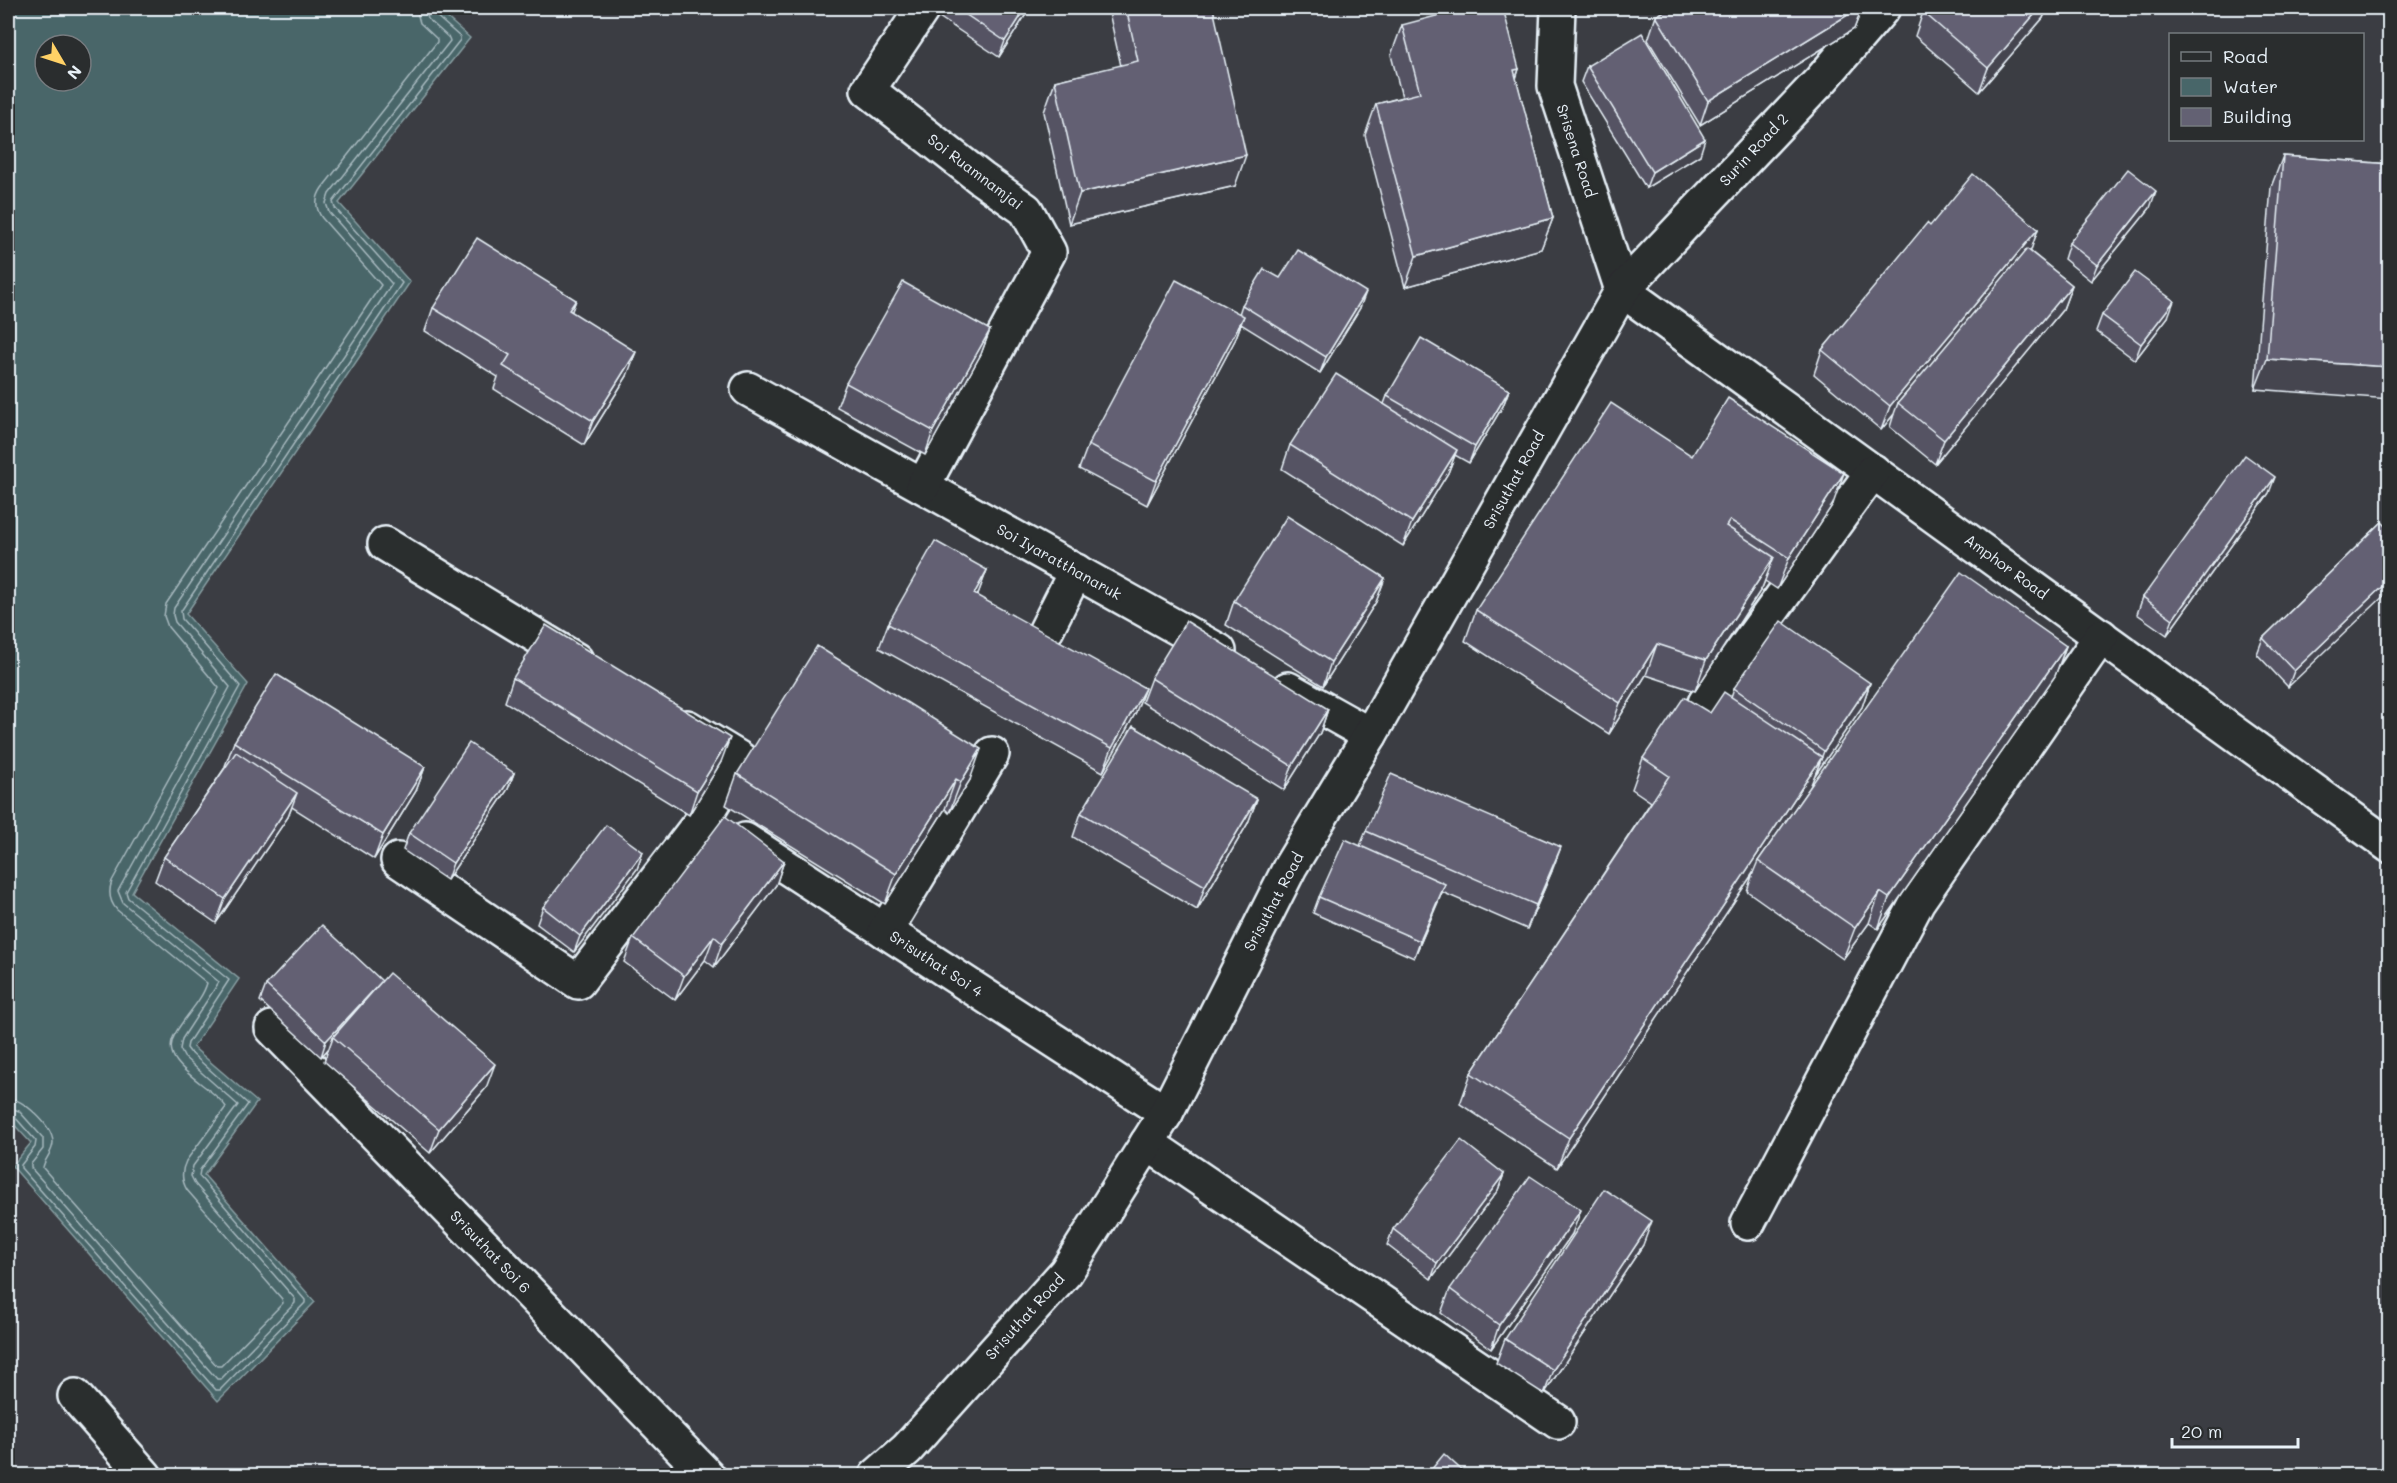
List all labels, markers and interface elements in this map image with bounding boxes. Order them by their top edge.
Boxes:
north arrow [33,33,93,93]
legend [2169,33,2364,141]
text: Road [2223,44,2268,68]
text: N [63,61,87,84]
text: Water [2223,74,2278,98]
street label: Srisena Road [1552,101,1601,200]
text: Building [2223,104,2291,128]
street label: Surin Road 2 [1714,109,1792,190]
street label: Soi Ruamnamjai [924,129,1027,214]
street label: Srisuthat Road [1478,427,1548,532]
street label: Soi Iyaratthanaruk [994,519,1125,604]
street label: Amphor Road [1961,529,2052,603]
street label: Srisuthat Road [1239,849,1308,954]
street label: Srisuthat Soi 4 [886,926,987,1001]
street label: Srisuthat Soi 6 [446,1206,535,1297]
street label: Srisuthat Road [980,1269,1068,1364]
scale bar [2172,1411,2298,1449]
text: 20 m [2181,1419,2222,1443]

